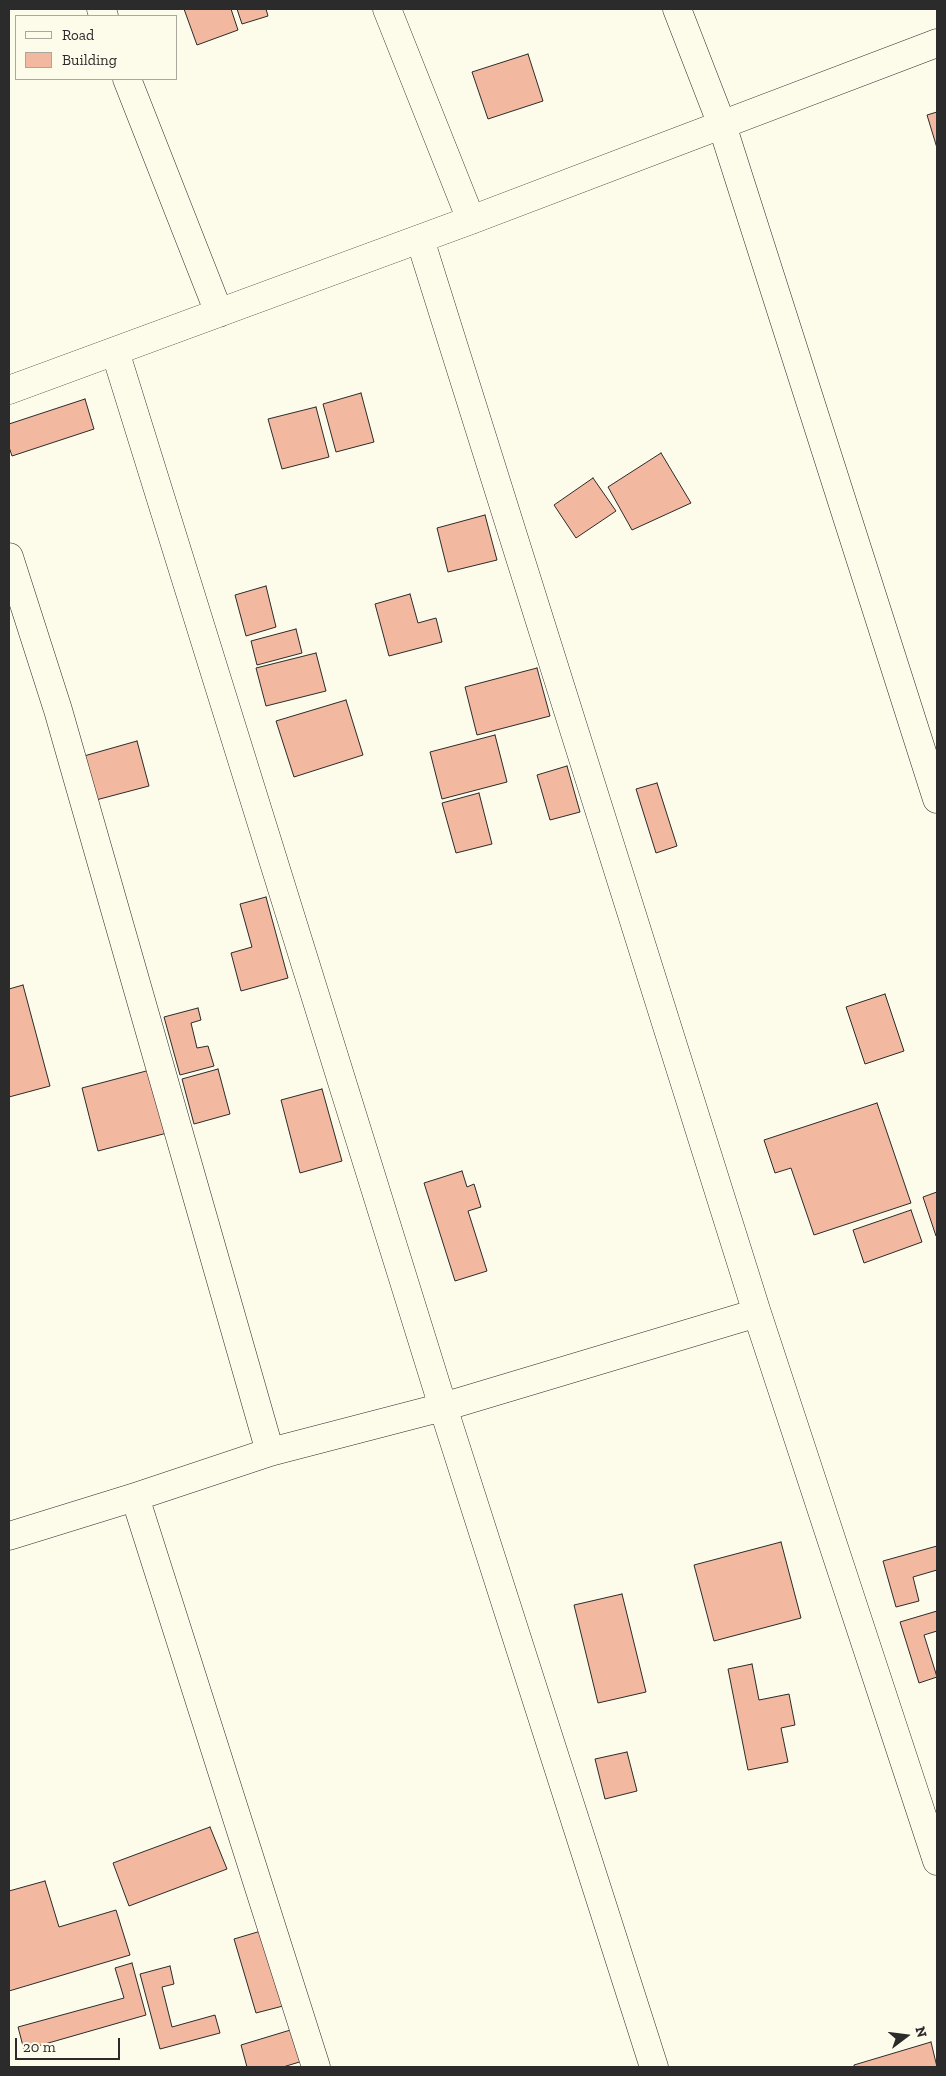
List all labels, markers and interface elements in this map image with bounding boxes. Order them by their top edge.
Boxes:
legend [15,15,178,80]
text: Road [62,26,94,44]
text: Building [62,51,117,69]
north arrow [881,2011,931,2061]
text: N [911,2025,931,2039]
scale bar [18,2028,122,2060]
text: 20 m [23,2038,56,2056]

